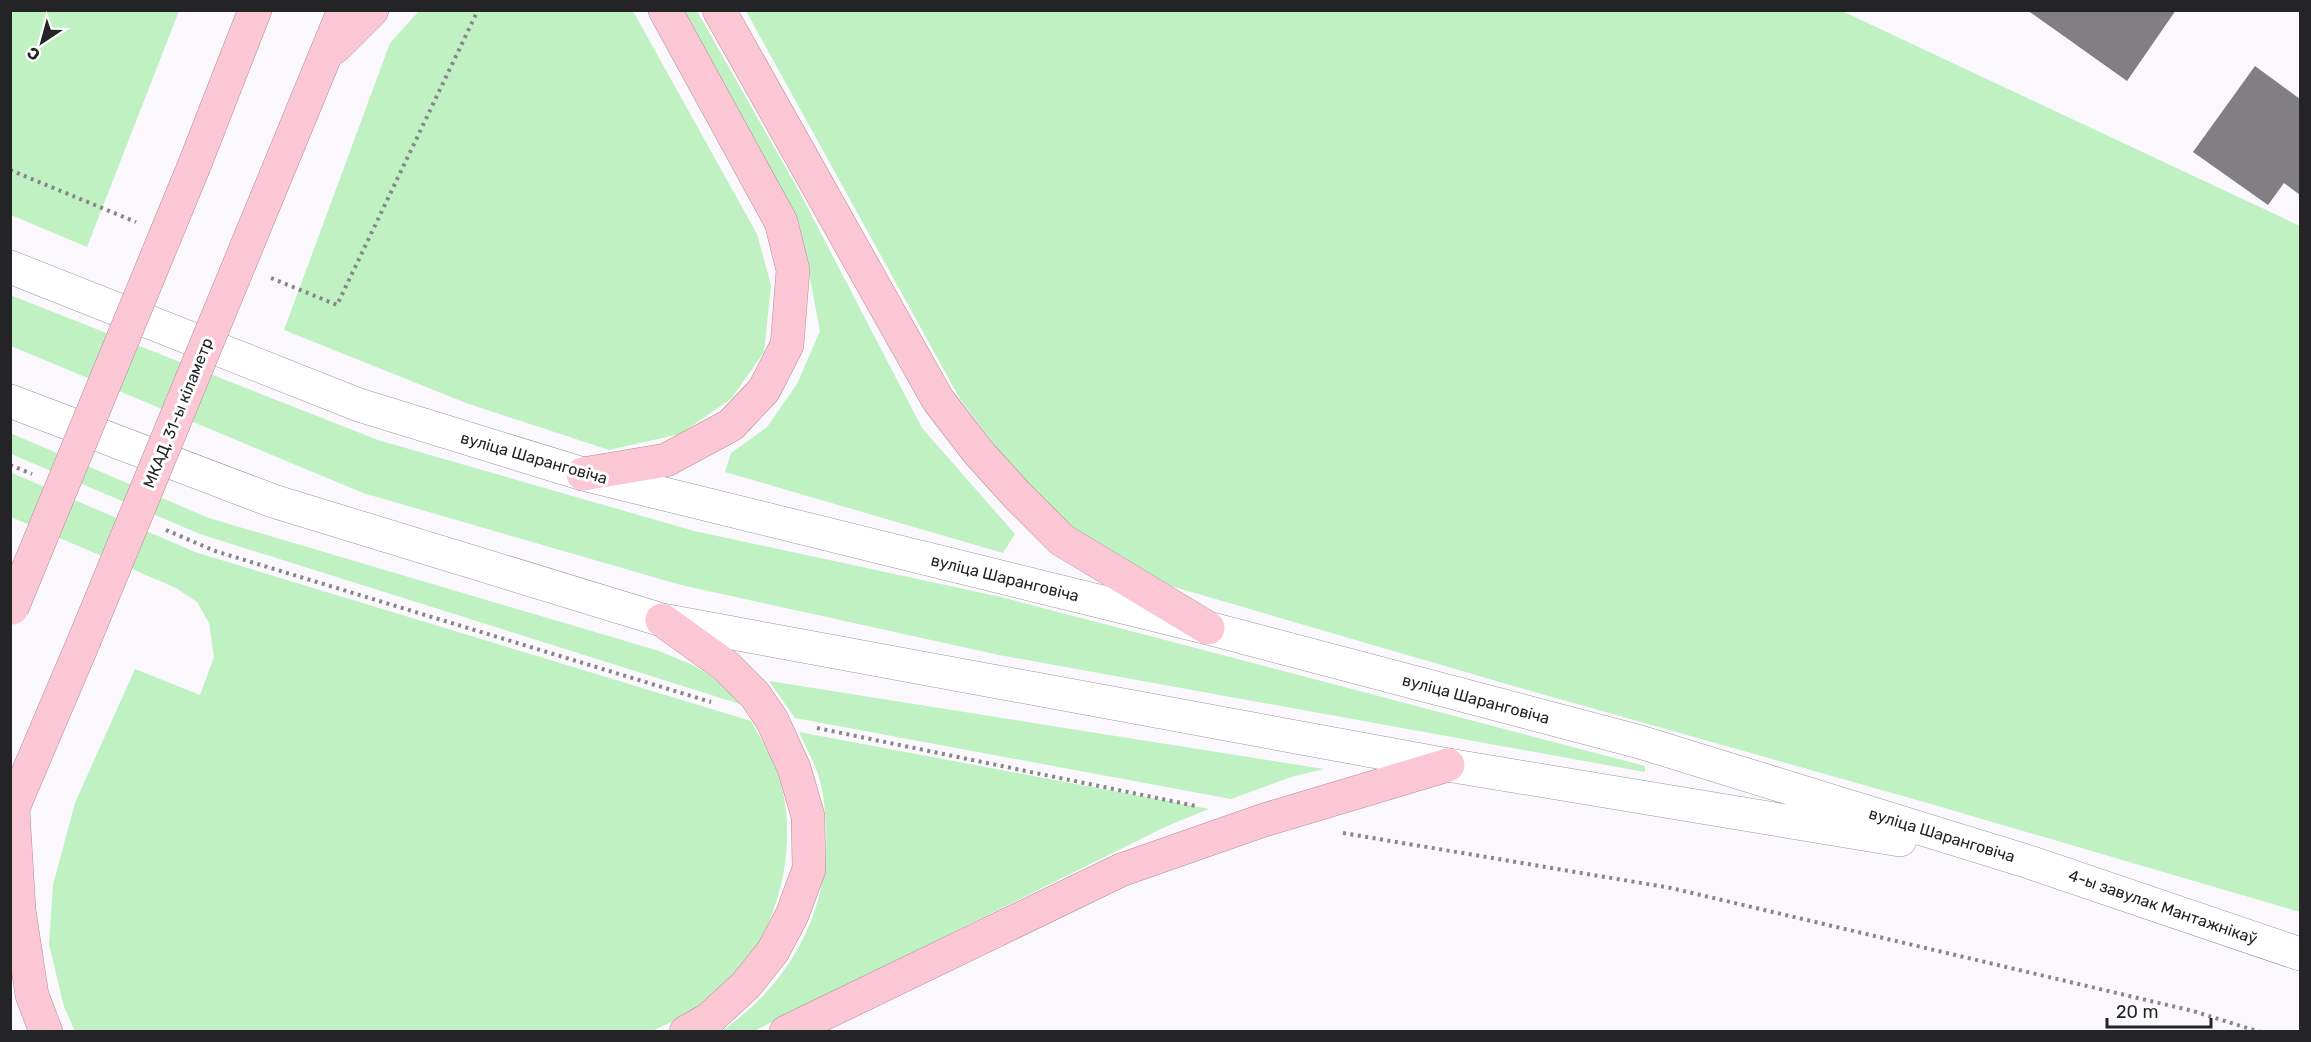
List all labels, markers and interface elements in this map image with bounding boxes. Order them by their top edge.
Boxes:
north arrow [12,12,72,72]
text: С [23,43,44,65]
street label: МКАД, 31-ы кіламетр [139,335,217,491]
street label: вуліца Шаранговіча [458,428,610,488]
street label: вуліца Шаранговіча [929,550,1081,606]
street label: вуліца Шаранговіча [1400,670,1552,728]
street label: вуліца Шаранговіча [1867,804,2017,866]
street label: 4-ы завулак Мантажнікаў [2066,866,2260,948]
scale bar [2107,991,2210,1029]
text: 20 m [2116,1001,2158,1023]

